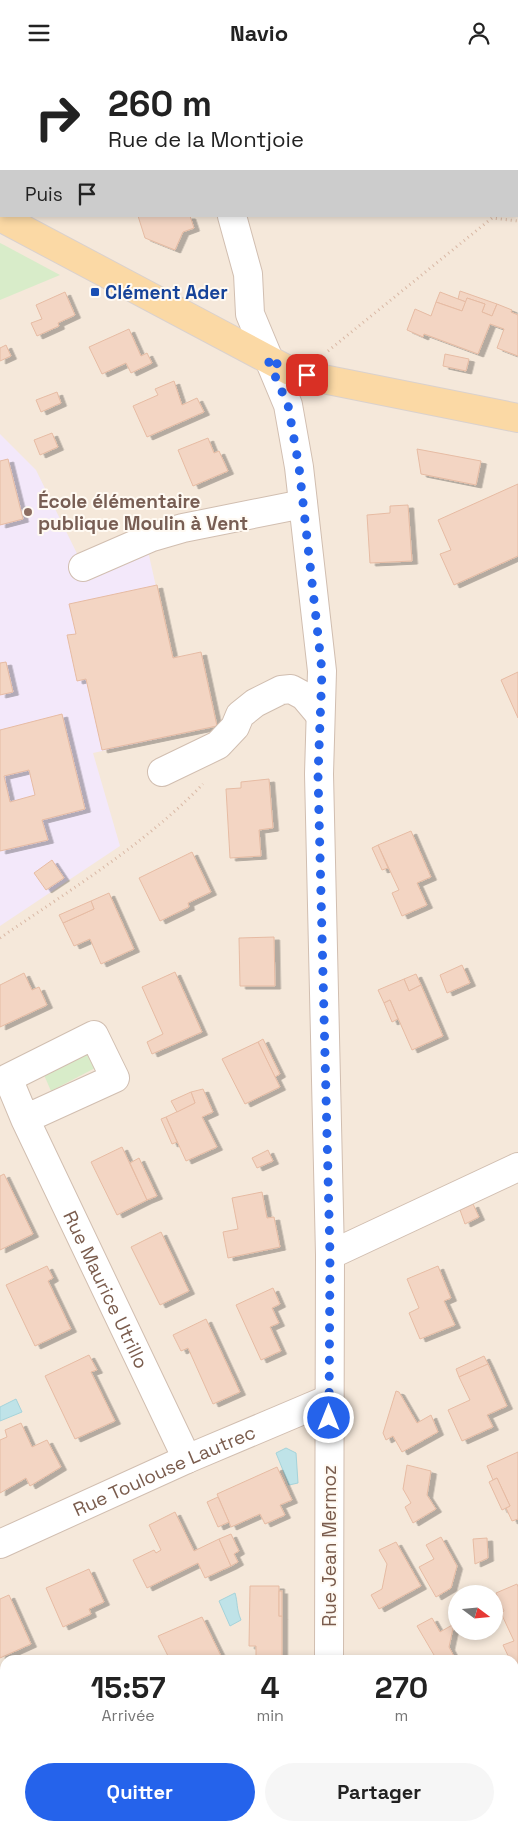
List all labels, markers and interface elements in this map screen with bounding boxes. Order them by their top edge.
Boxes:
icon: menu [25,19,53,47]
text: Navio [230,19,288,47]
icon: person [465,19,493,47]
text: 260 m [108,82,212,126]
icon: right [25,85,90,150]
text: Rue de la Montjoie [108,125,304,153]
icon: arrive [73,180,101,208]
text: Puis [25,182,63,207]
place label: Clément Ader [105,280,228,305]
marker: Clément Ader [89,286,101,298]
pin [286,354,328,396]
icon: arrive [293,361,321,389]
place label: École élémentaire publique Moulin à Vent [38,489,248,536]
marker: École élémentaire publique Moulin à Vent [22,506,34,518]
street label: Rue Maurice Utrillo [57,1206,154,1373]
position arrow [302,1391,354,1443]
street label: Rue Toulouse Lautrec [69,1419,259,1522]
street label: Rue Jean Mermoz [317,1465,342,1627]
north arrow [448,1585,502,1640]
map controls [448,1585,503,1640]
text: 15:57 [91,1668,166,1707]
text: 4 [261,1668,280,1707]
text: 270 [375,1668,428,1707]
text: Arrivée [102,1705,155,1726]
text: min [256,1705,284,1726]
text: m [395,1705,408,1726]
button: Quitter [25,1763,255,1821]
button: Partager [265,1763,494,1821]

